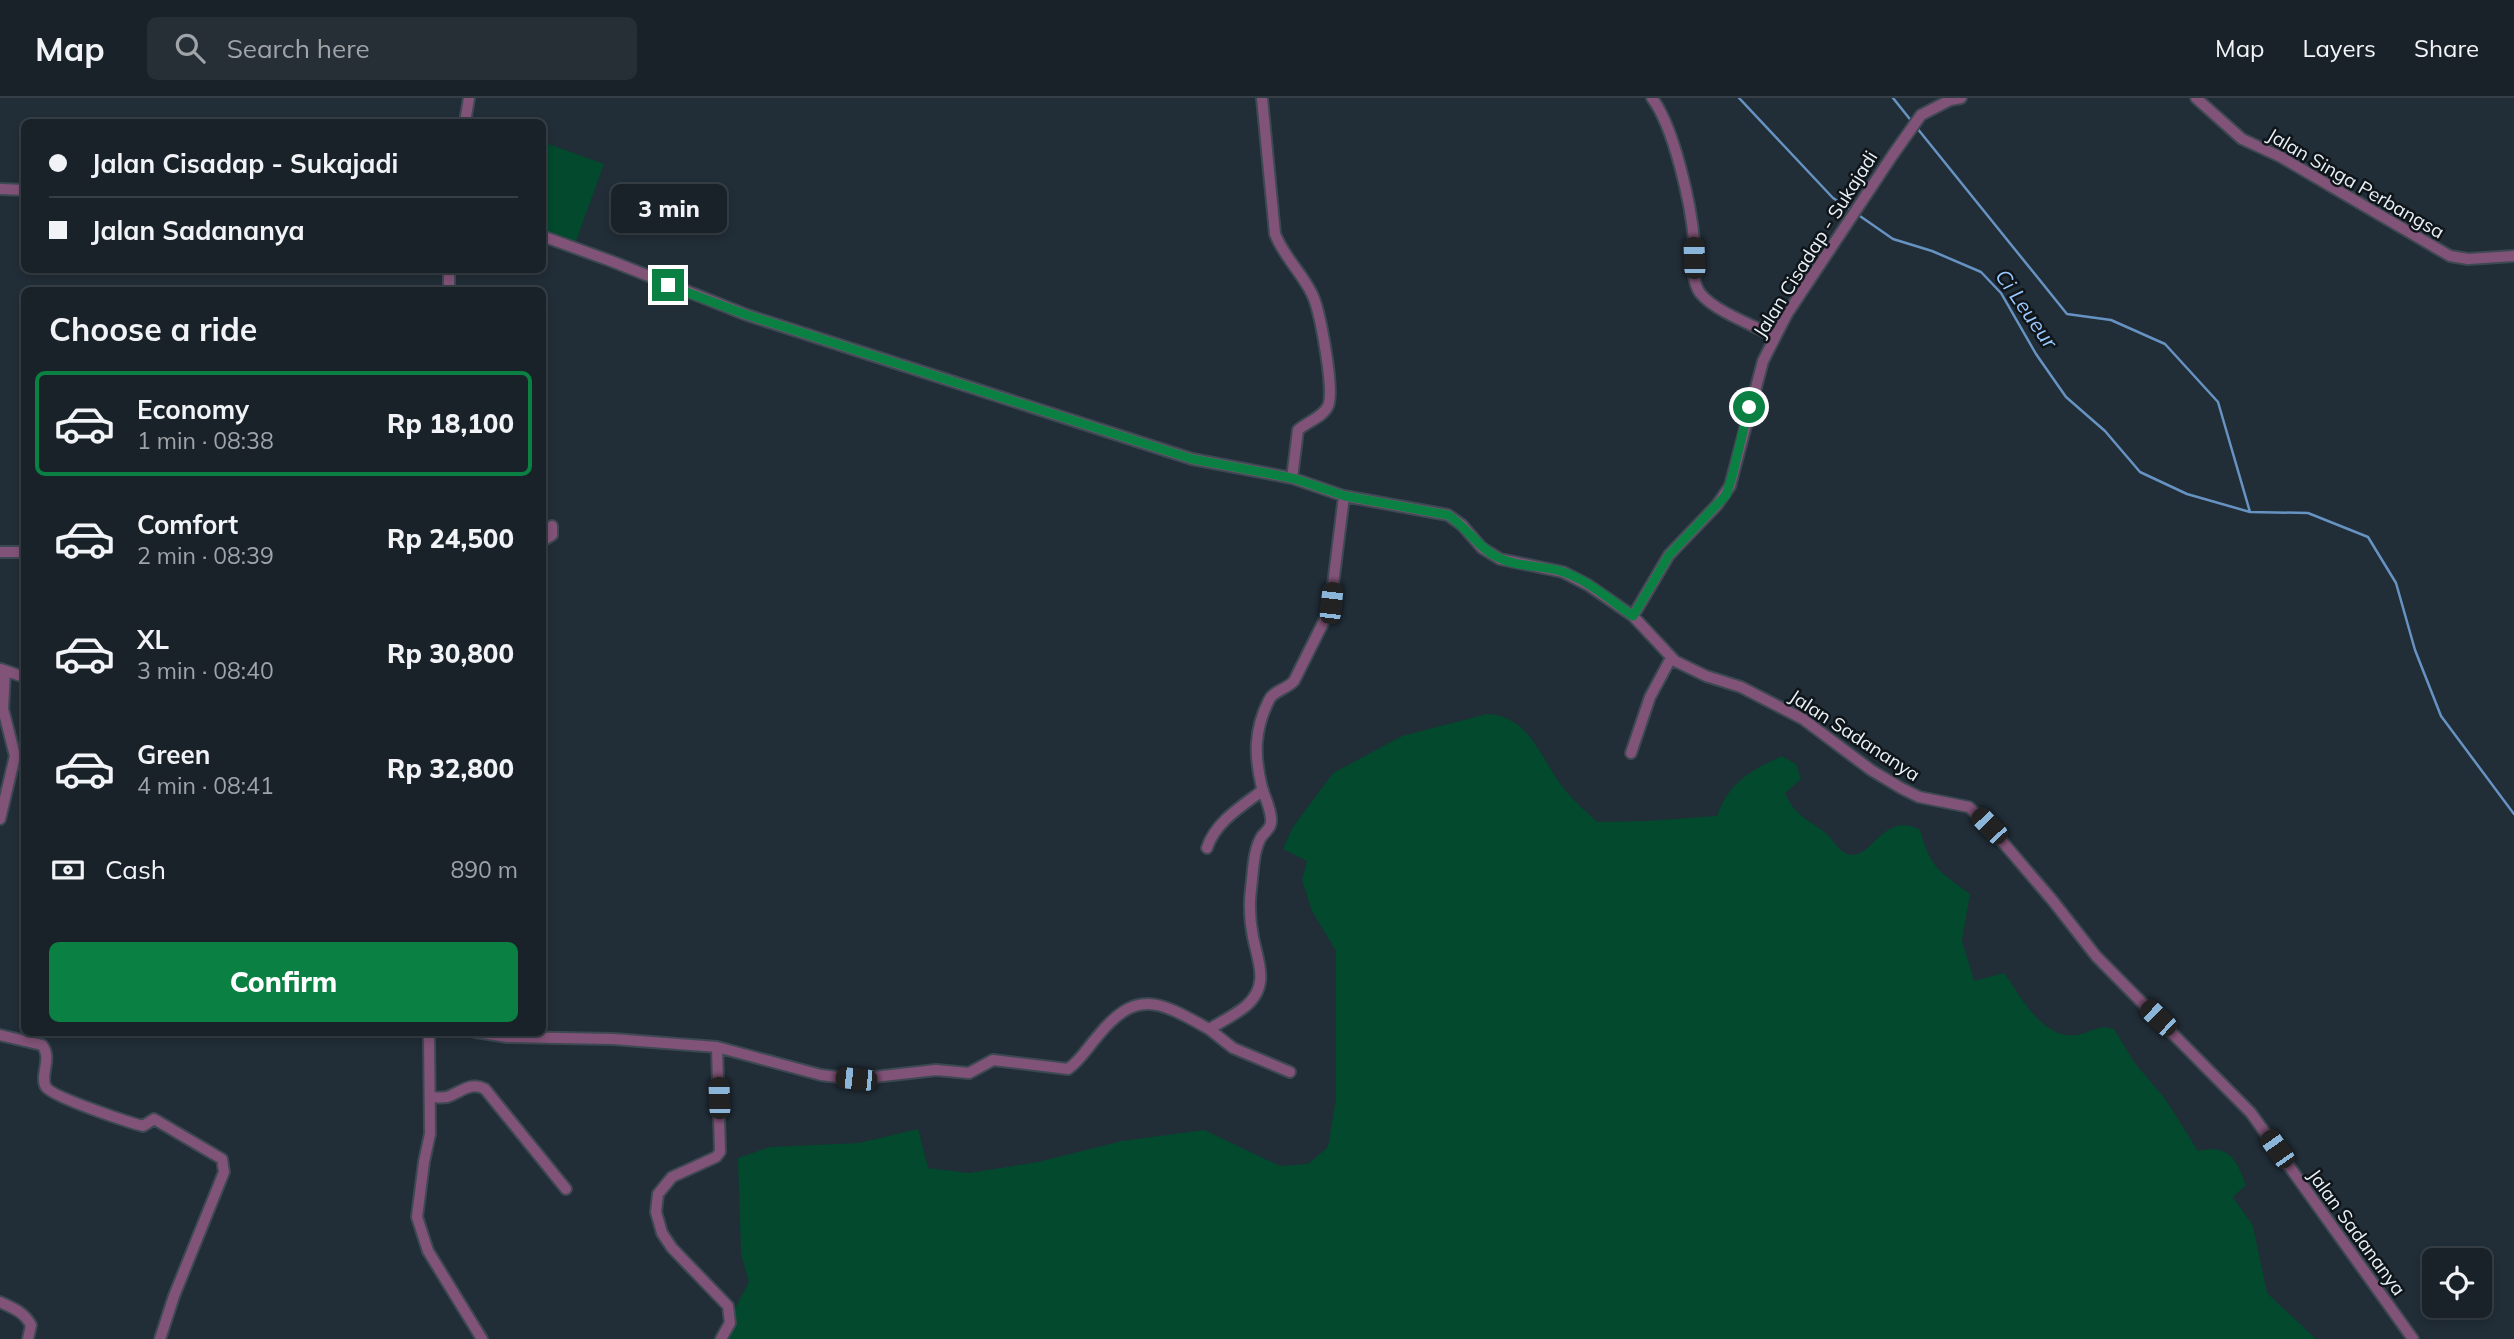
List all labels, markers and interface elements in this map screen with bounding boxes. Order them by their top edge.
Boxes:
search box [147,17,637,80]
text: Map [35,28,105,69]
icon: search [171,29,209,67]
text: Search here [227,32,370,65]
text: Map [2215,33,2264,63]
text: Layers [2302,33,2376,63]
text: Share [2414,33,2479,63]
street label: Jalan Singa Perbangsa [2263,123,2449,243]
street label: Jalan Cisadap - Sukajadi [1748,146,1882,342]
text: Jalan Cisadap - Sukajadi [91,147,398,180]
callout: 3 min [610,184,726,232]
text: 3 min [638,194,700,223]
text: Jalan Sadananya [91,214,305,247]
car [1683,237,1706,279]
water label: Ci Leueur [1990,264,2064,354]
route end [652,269,684,301]
text: Choose a ride [49,309,257,349]
route start [1733,391,1765,423]
icon: car [53,392,116,455]
text: Economy [137,393,249,426]
text: Rp 18,100 [387,407,514,440]
text: 1 min · 08:38 [137,426,274,455]
icon: car [53,507,116,570]
text: Comfort [137,508,238,541]
text: Rp 24,500 [387,522,514,555]
text: 2 min · 08:39 [137,541,274,570]
car [1319,581,1344,625]
icon: car [53,622,116,685]
text: XL [137,623,169,656]
text: Rp 30,800 [387,637,514,670]
text: 3 min · 08:40 [137,656,274,685]
street label: Jalan Sadananya [1785,684,1925,786]
icon: car [53,737,116,800]
text: Green [137,738,210,771]
text: Rp 32,800 [387,752,514,785]
text: 4 min · 08:41 [137,771,274,800]
car [1967,804,2012,848]
icon: cash [49,851,87,889]
text: Cash [105,853,166,886]
text: 890 m [450,855,518,884]
button: Confirm [49,942,518,1022]
car [2136,996,2181,1040]
car [835,1066,878,1092]
car [708,1077,731,1119]
car [2257,1126,2298,1172]
street label: Jalan Sadananya [2303,1164,2411,1300]
map controls [2422,1248,2492,1318]
button: locate [2422,1248,2492,1318]

